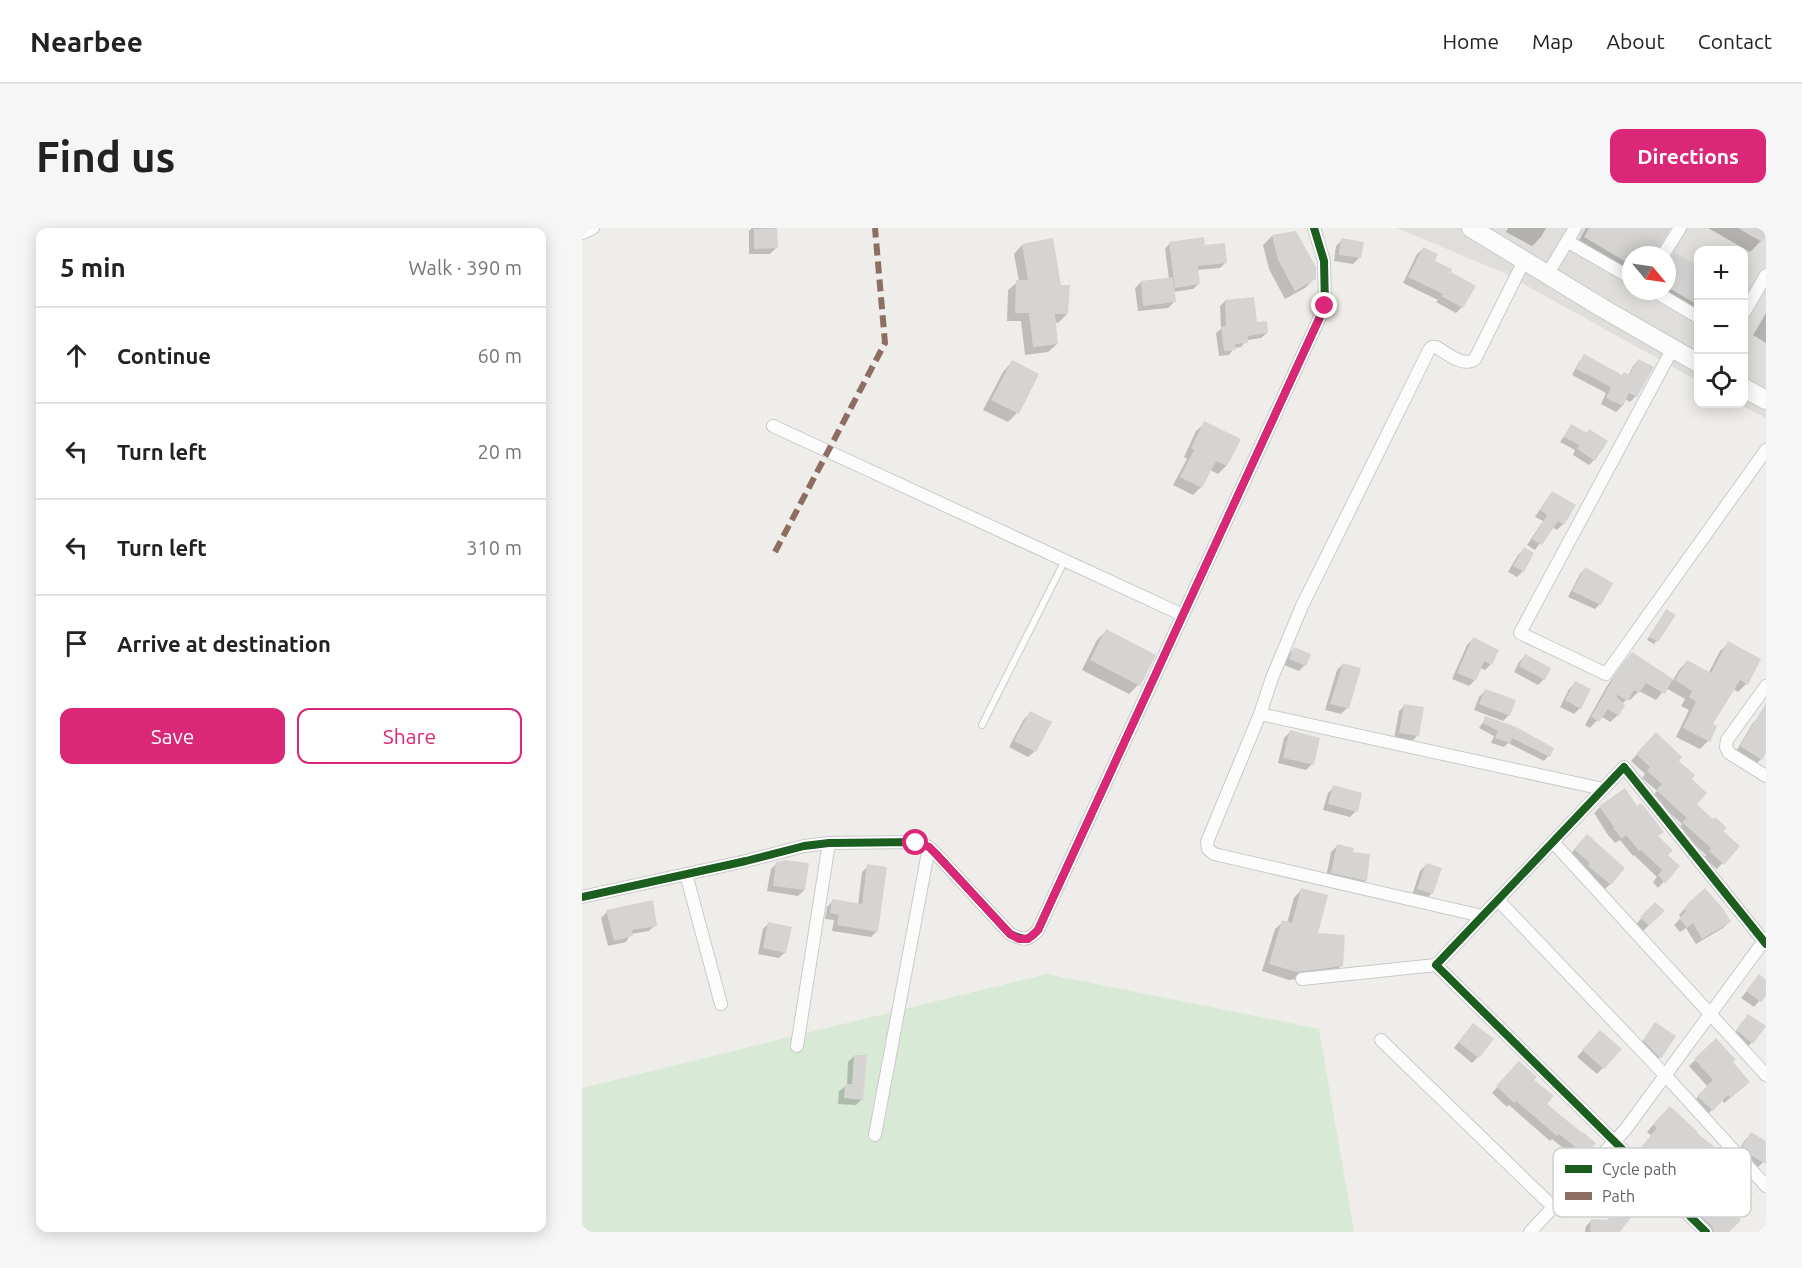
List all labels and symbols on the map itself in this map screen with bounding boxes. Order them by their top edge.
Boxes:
north arrow [1622,246,1676,300]
route end [1311,292,1337,318]
route start [902,829,928,855]
legend [1553,1148,1751,1217]
text: Cycle path [1602,1160,1677,1178]
text: Path [1602,1187,1635,1205]

